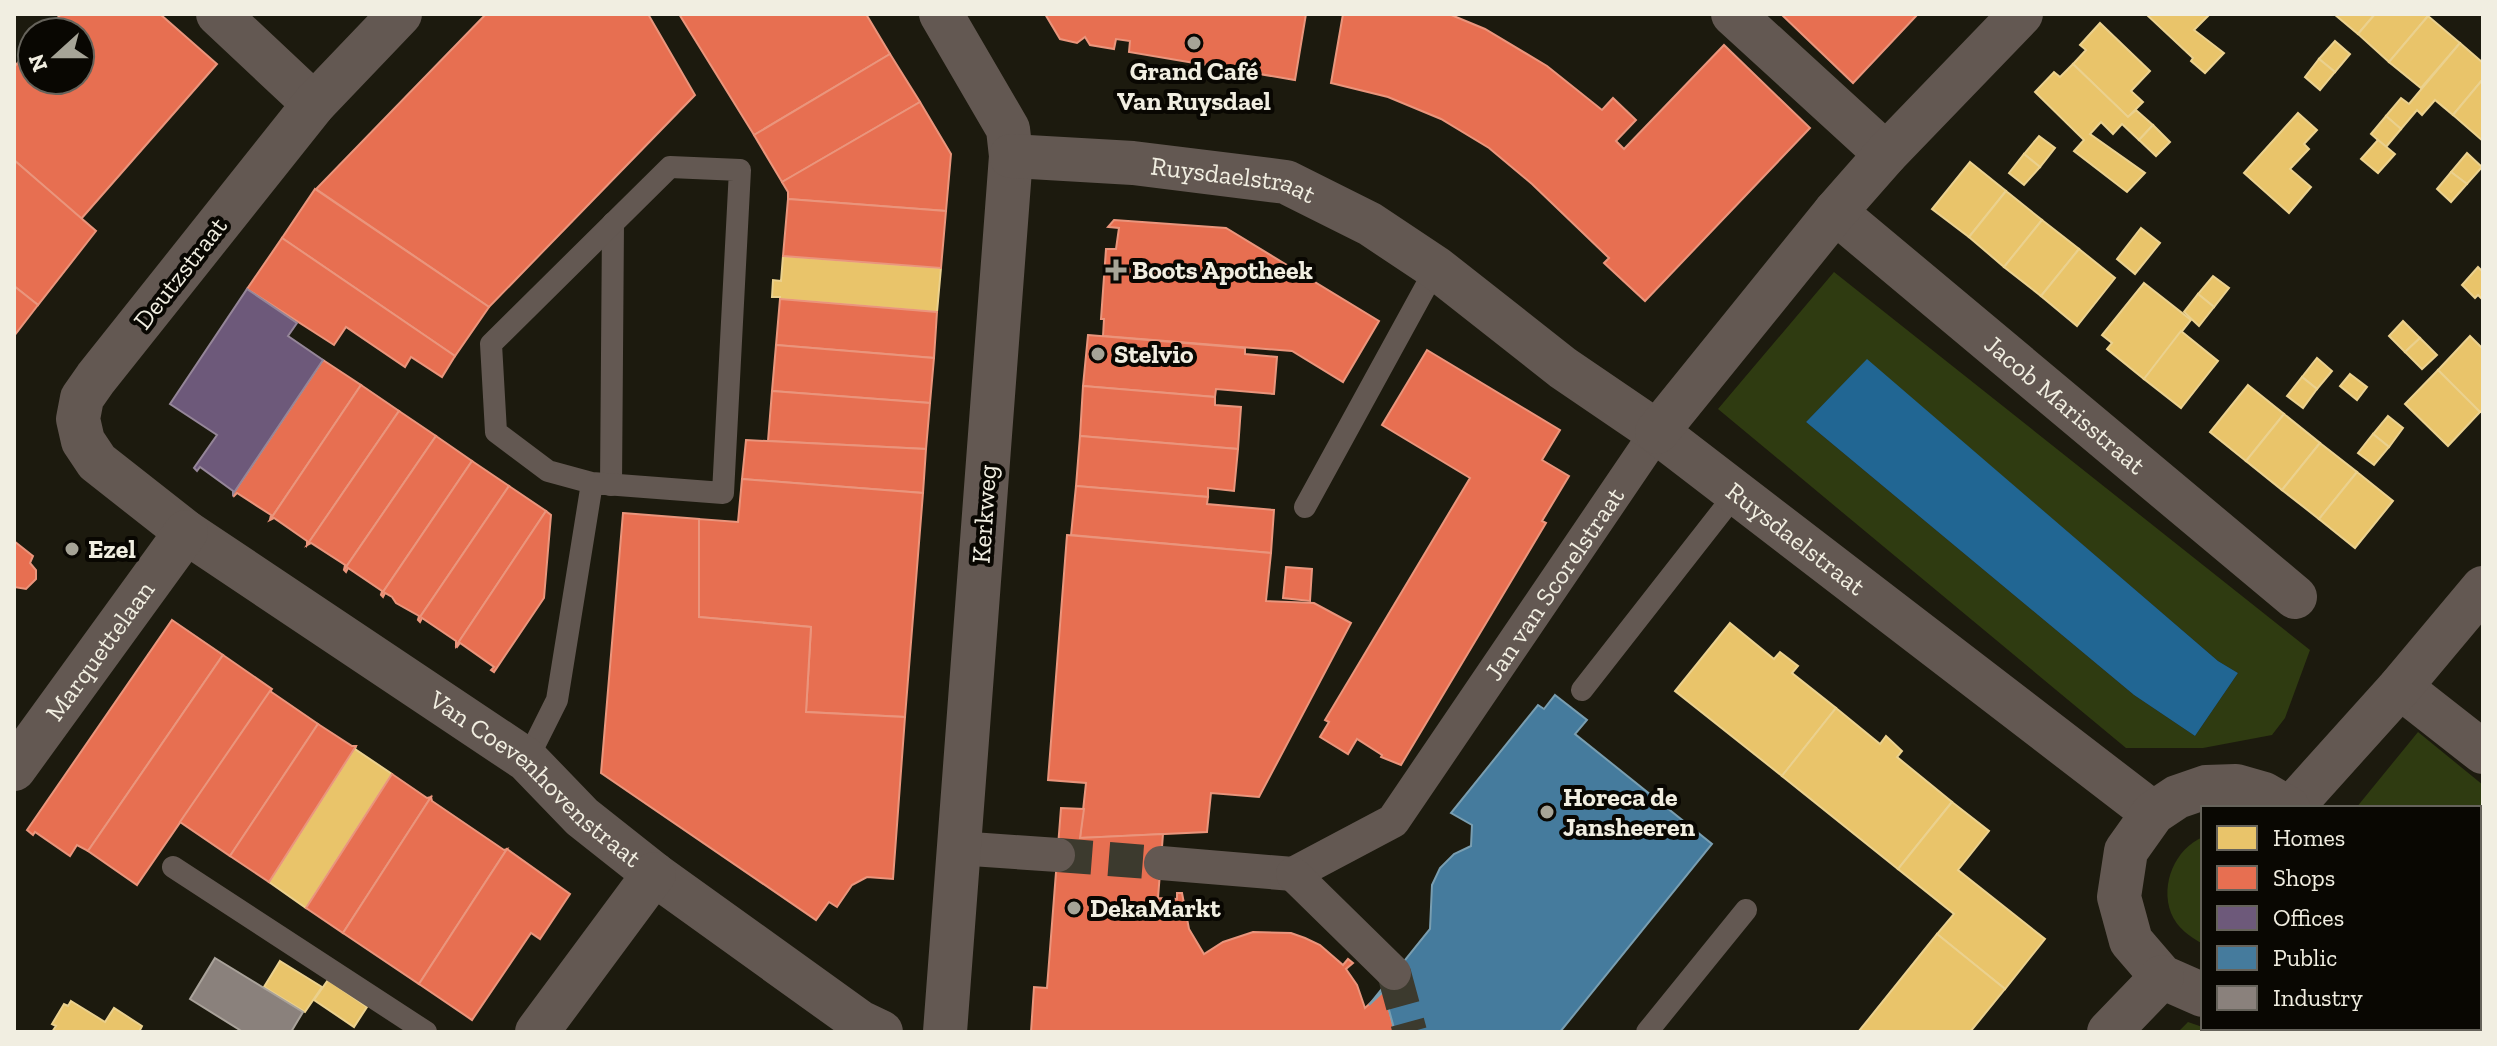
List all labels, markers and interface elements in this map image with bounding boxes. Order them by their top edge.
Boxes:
north arrow [16,16,96,96]
marker: Grand Café Van Ruysdael [1185,34,1203,52]
text: N [22,50,53,76]
place label: Grand Café Van Ruysdael [1117,55,1271,117]
street label: Ruysdaelstraat [1149,149,1321,210]
street label: Deutzstraat [126,210,234,335]
place label: Boots Apotheek [1132,254,1313,286]
marker: Boots Apotheek [1107,261,1125,279]
street label: Jacob Marisstraat [1978,328,2152,481]
place label: Stelvio [1114,338,1194,370]
marker: Stelvio [1089,345,1107,363]
street label: Kerkweg [965,464,1003,564]
street label: Ruysdaelstraat [1720,475,1872,602]
street label: Jan van Scorelstraat [1477,481,1631,686]
place label: Ezel [88,533,136,565]
marker: Ezel [63,540,81,558]
street label: Marquettelaan [38,574,161,727]
street label: Van Coevenhovenstraat [423,683,648,874]
place label: Horeca de Jansheeren [1563,781,1696,843]
marker: Horeca de Jansheeren [1538,803,1556,821]
legend [2201,806,2481,1030]
text: Homes [2273,823,2345,852]
text: Shops [2273,863,2335,892]
place label: DekaMarkt [1090,892,1221,924]
marker: DekaMarkt [1065,899,1083,917]
text: Offices [2273,903,2344,932]
text: Public [2273,943,2337,972]
text: Industry [2273,983,2364,1012]

